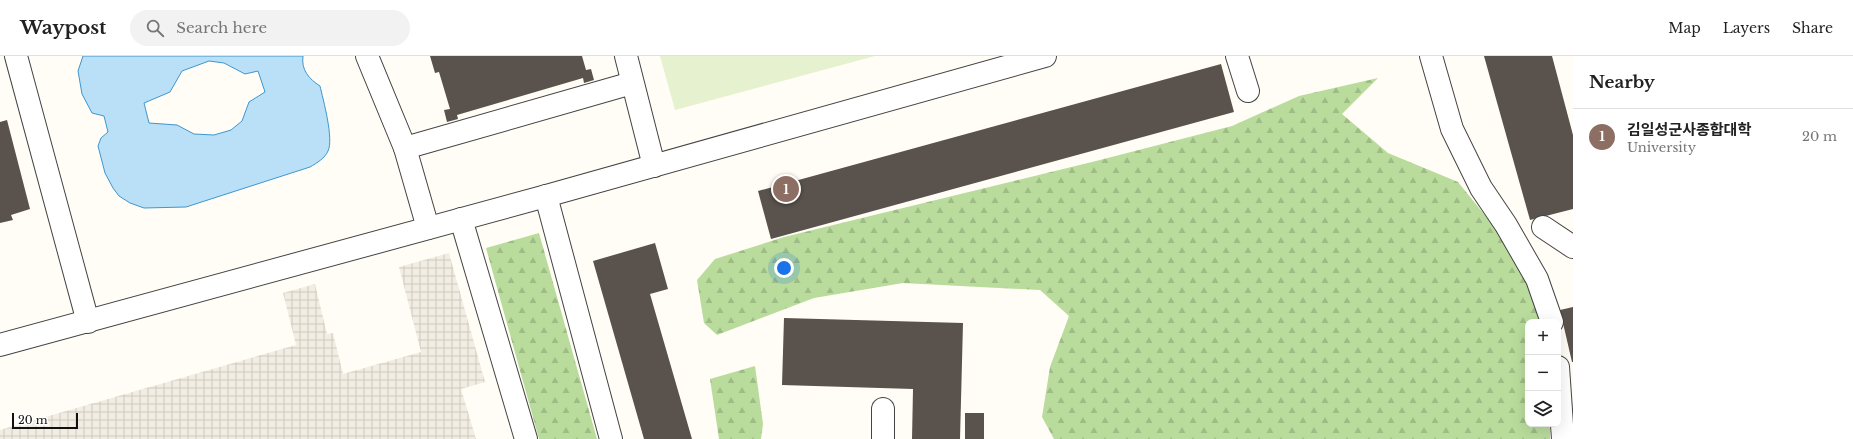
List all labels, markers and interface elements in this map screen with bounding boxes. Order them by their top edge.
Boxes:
search box [130,10,410,46]
text: Waypost [20,16,106,39]
icon: search [144,17,166,39]
text: Search here [176,18,267,37]
text: Map [1668,19,1701,37]
text: Layers [1723,19,1770,37]
text: Share [1792,19,1833,37]
text: Nearby [1589,72,1655,93]
text: 김일성군사종합대학 [1627,120,1751,139]
text: 1 [1599,128,1605,145]
text: 20 m [1802,128,1837,145]
text: University [1627,139,1696,156]
pin: 1 [773,174,799,204]
your location [774,258,794,278]
map controls [1525,319,1561,427]
button: + [1525,319,1561,355]
button: − [1525,355,1561,391]
button: layers [1525,391,1561,427]
scale bar [12,411,78,430]
text: 20 m [18,413,48,427]

